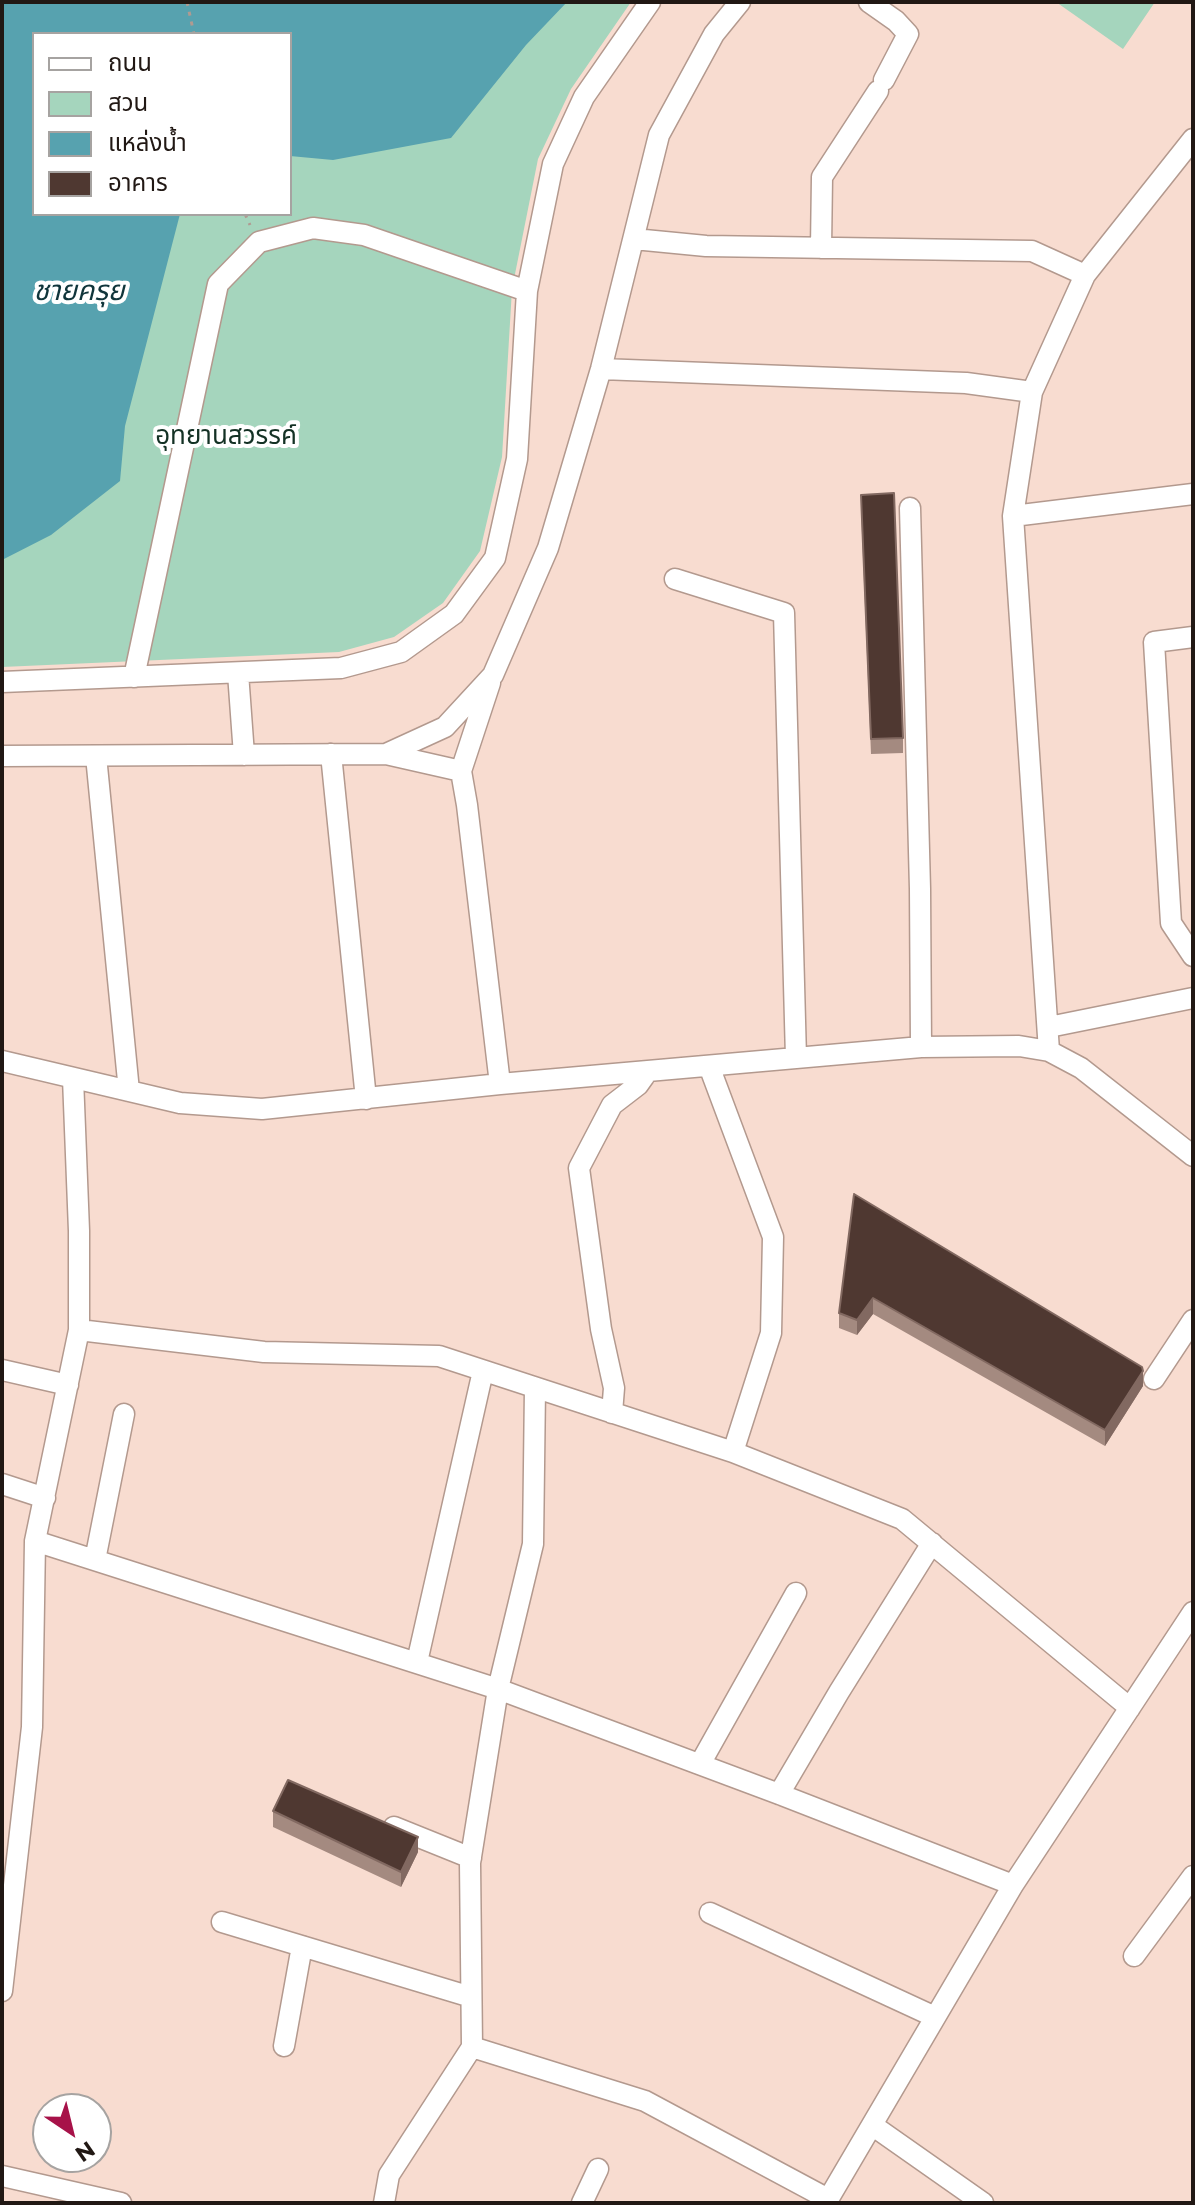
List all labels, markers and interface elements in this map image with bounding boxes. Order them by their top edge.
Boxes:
legend [32,32,292,216]
text: ถนน [108,48,152,77]
text: สวน [108,88,148,117]
text: แหล่งน้ำ [108,128,187,157]
text: อาคาร [108,168,168,197]
water label: ชายครุย [34,275,124,309]
park label: อุทยานสวรรค์ [155,420,297,452]
north arrow [32,2093,112,2173]
text: N [70,2135,100,2168]

